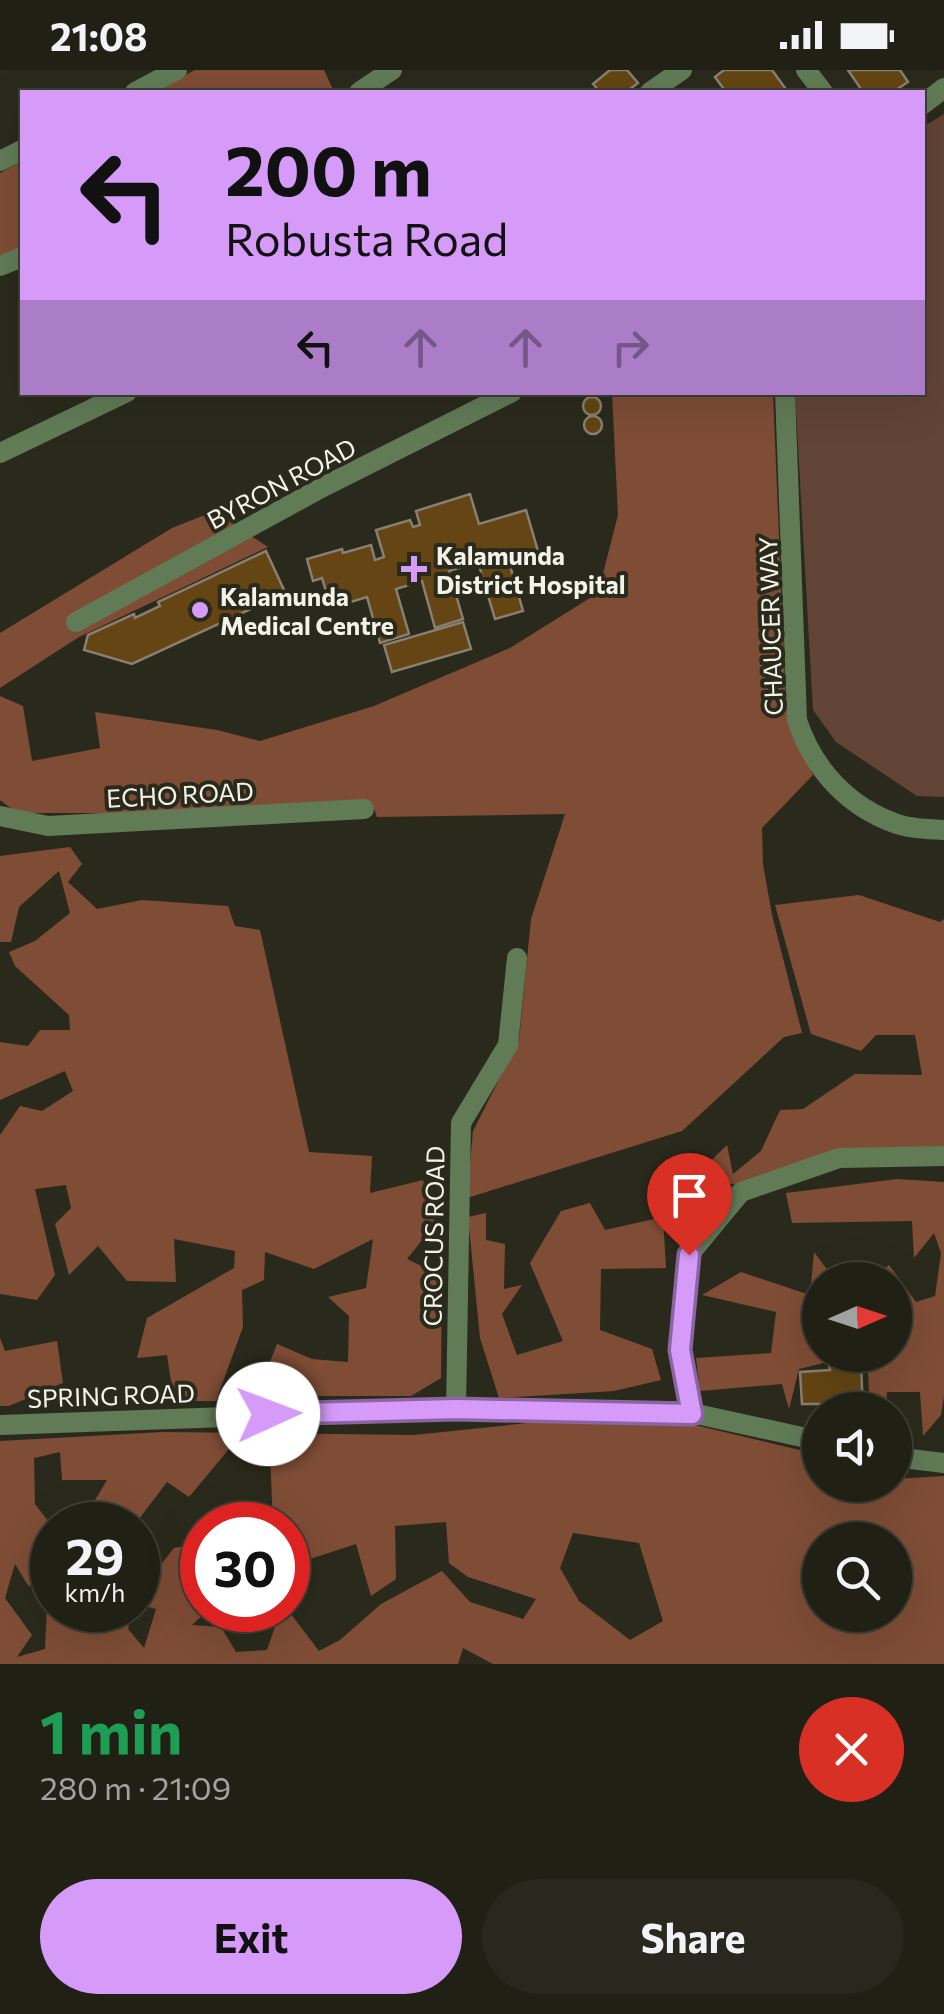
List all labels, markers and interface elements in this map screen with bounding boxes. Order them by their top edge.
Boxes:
text: 21:08 [50,12,148,59]
text: 200 m [225,125,432,210]
icon: left [60,130,190,260]
text: Robusta Road [225,210,508,265]
icon: left [288,320,343,375]
icon: ahead [393,320,448,375]
icon: ahead [498,320,553,375]
icon: right [603,320,658,375]
street label: BYRON ROAD [201,431,361,535]
street label: CHAUCER WAY [752,536,788,716]
place label: Kalamunda District Hospital [436,540,625,599]
marker: Kalamunda District Hospital [401,556,427,582]
place label: Kalamunda Medical Centre [220,581,394,640]
marker: Kalamunda Medical Centre [189,599,211,621]
street label: ECHO ROAD [106,775,254,813]
street label: CROCUS ROAD [416,1146,450,1326]
pin [647,1153,732,1256]
icon: arrive [662,1168,717,1223]
north arrow [802,1262,912,1372]
map controls [802,1262,912,1632]
position arrow [216,1362,320,1466]
street label: SPRING ROAD [27,1377,195,1413]
button: sound [802,1392,912,1502]
speed limit sign: 30 [180,1502,310,1632]
button: search [802,1522,912,1632]
text: 29 [65,1524,124,1585]
text: km/h [65,1577,125,1607]
text: 1 min [40,1693,182,1766]
button: close [799,1697,904,1802]
text: 280 m · 21:09 [40,1767,231,1807]
button: Exit [40,1879,462,1994]
button: Share [482,1879,904,1994]

